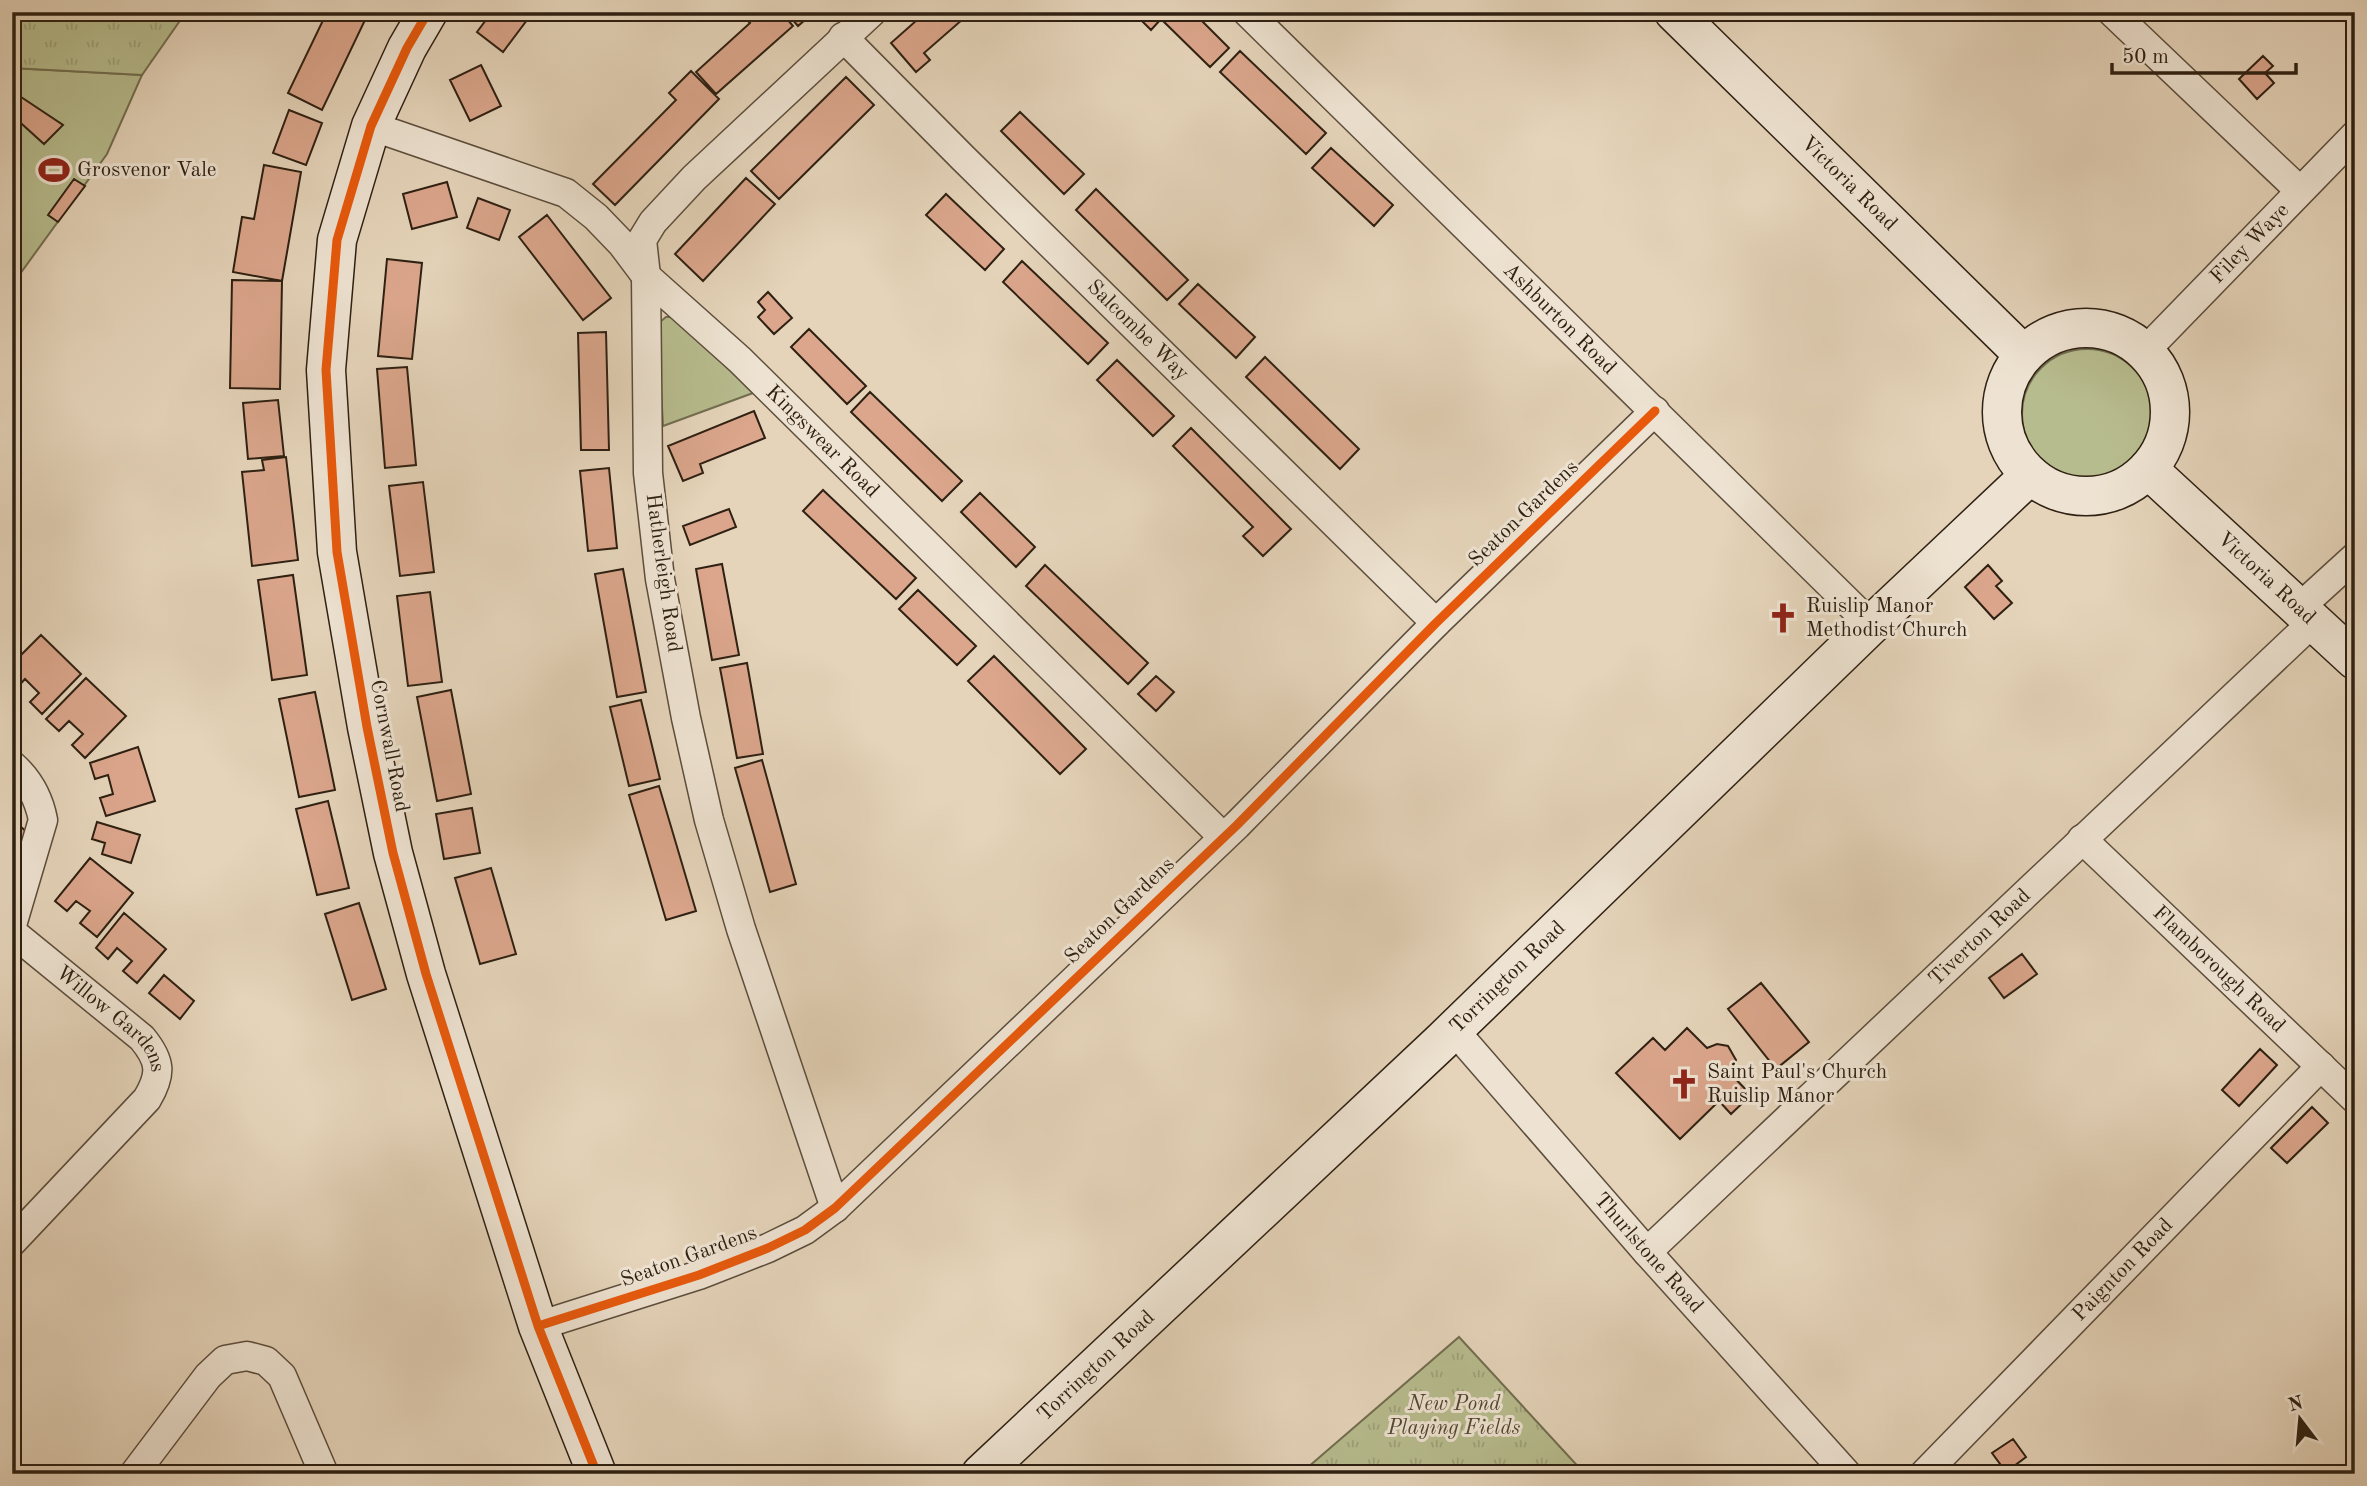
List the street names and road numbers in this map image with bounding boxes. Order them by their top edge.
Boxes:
street label: Victoria Road [1797,132,1901,235]
street label: Filey Waye [2206,199,2293,288]
street label: Ashburton Road [1499,259,1620,379]
street label: Salcombe Way [1083,276,1193,384]
street label: Kingswear Road [762,381,883,502]
street label: Seaton Gardens [1465,457,1583,571]
street label: Hatherleigh Road [641,492,685,654]
street label: Victoria Road [2213,528,2320,628]
street label: Cornwall Road [366,678,412,814]
street label: Seaton Gardens [1061,854,1179,968]
street label: Tiverton Road [1925,885,2035,990]
street label: Flamborough Road [2149,902,2289,1037]
street label: Torrington Road [1446,917,1569,1038]
street label: Willow Gardens [52,962,168,1073]
street label: Thurlstone Road [1590,1189,1707,1317]
street label: Paignton Road [2069,1214,2177,1325]
street label: Seaton Gardens [618,1223,760,1291]
street label: Torrington Road [1034,1306,1159,1425]

